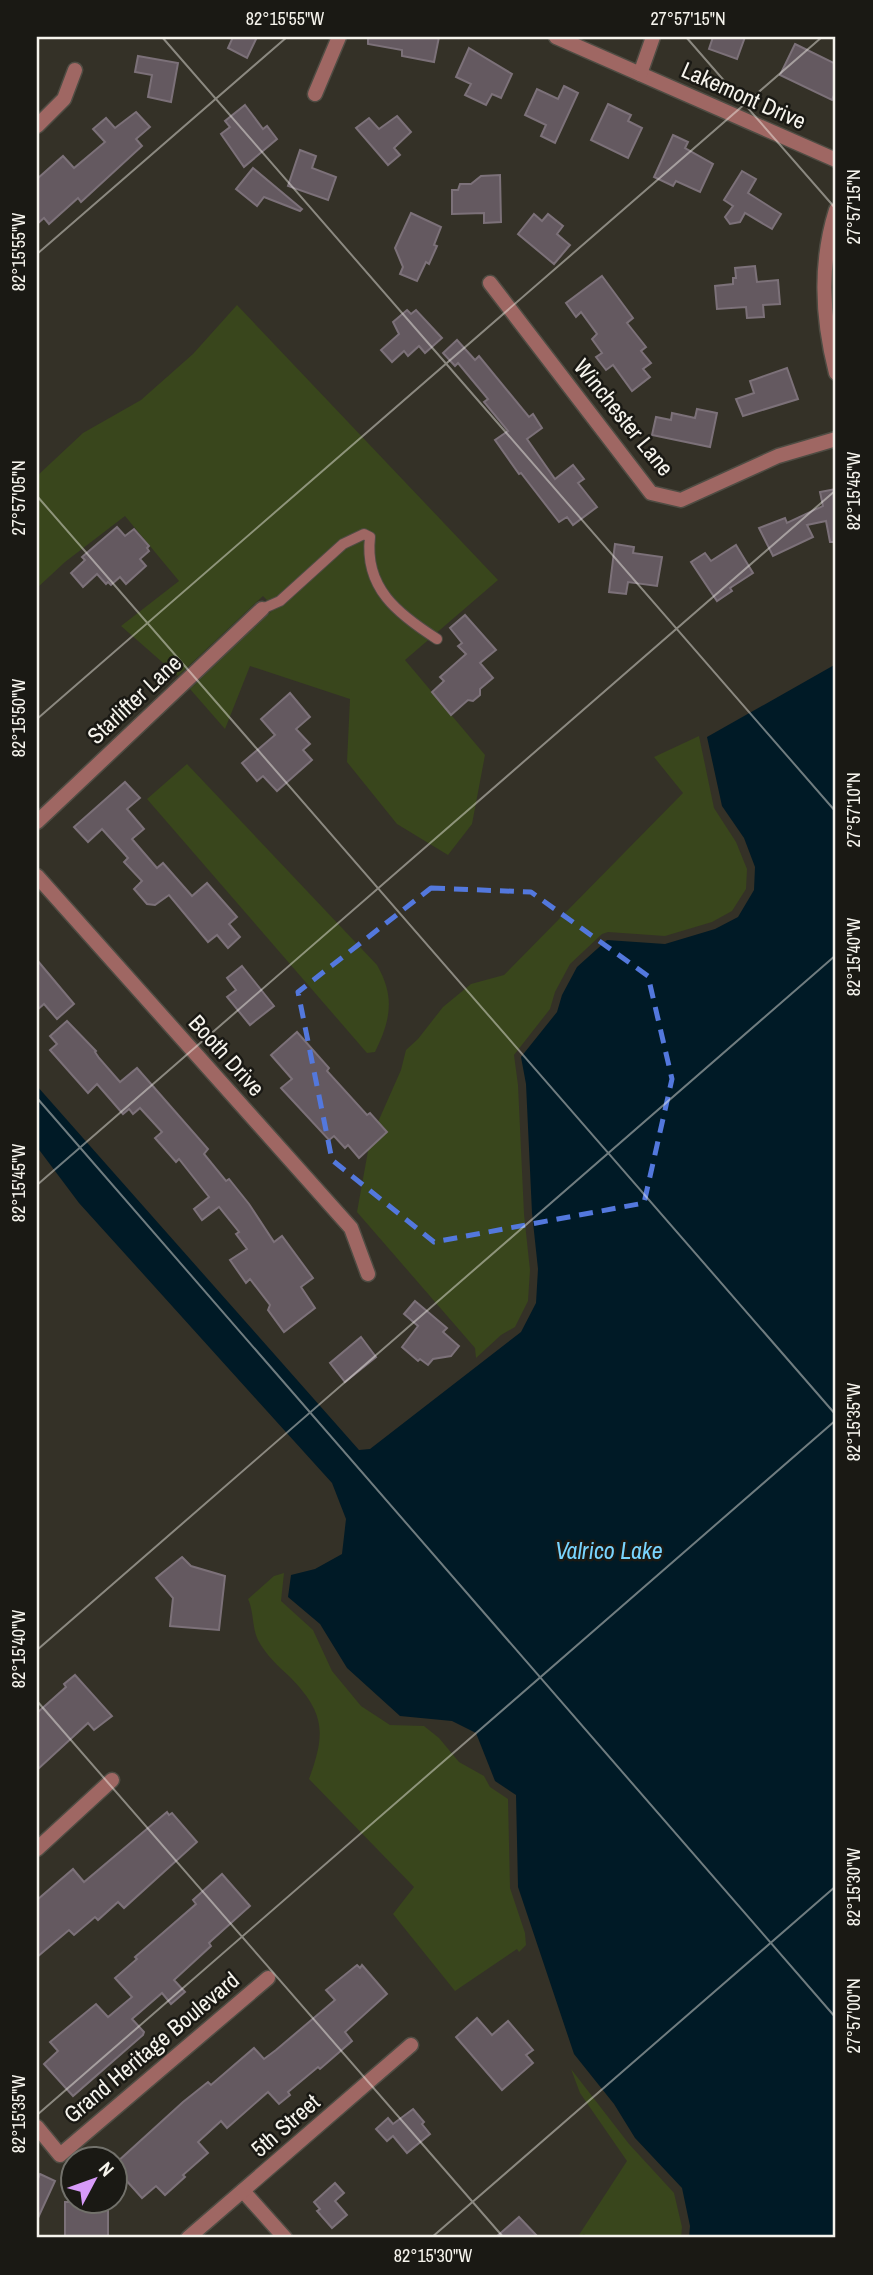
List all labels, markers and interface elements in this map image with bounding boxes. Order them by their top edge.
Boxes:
text: 82°15'55"W [246,6,324,31]
text: 27°57'15"N [650,6,726,31]
street label: Lakemont Drive [677,54,811,136]
text: 27°57'15"N [841,169,866,245]
text: 82°15'55"W [6,213,31,291]
street label: Winchester Lane [567,352,681,482]
text: 82°15'45"W [841,452,866,530]
text: 27°57'05"N [6,460,31,536]
street label: Starlifter Lane [80,647,188,751]
text: 82°15'50"W [6,679,31,757]
text: 27°57'10"N [841,772,866,848]
text: 82°15'40"W [841,918,866,996]
street label: Booth Drive [182,1008,272,1102]
text: 82°15'45"W [6,1144,31,1222]
text: 82°15'35"W [841,1383,866,1461]
water label: Valrico Lake [555,1534,663,1566]
text: 82°15'40"W [6,1610,31,1688]
text: 82°15'30"W [841,1848,866,1926]
street label: Grand Heritage Boulevard [57,1964,245,2130]
text: 27°57'00"N [841,1978,866,2054]
text: 82°15'35"W [6,2075,31,2153]
street label: 5th Street [244,2086,326,2164]
north arrow [60,2146,130,2216]
text: N [93,2156,120,2182]
text: 82°15'30"W [394,2243,472,2268]

